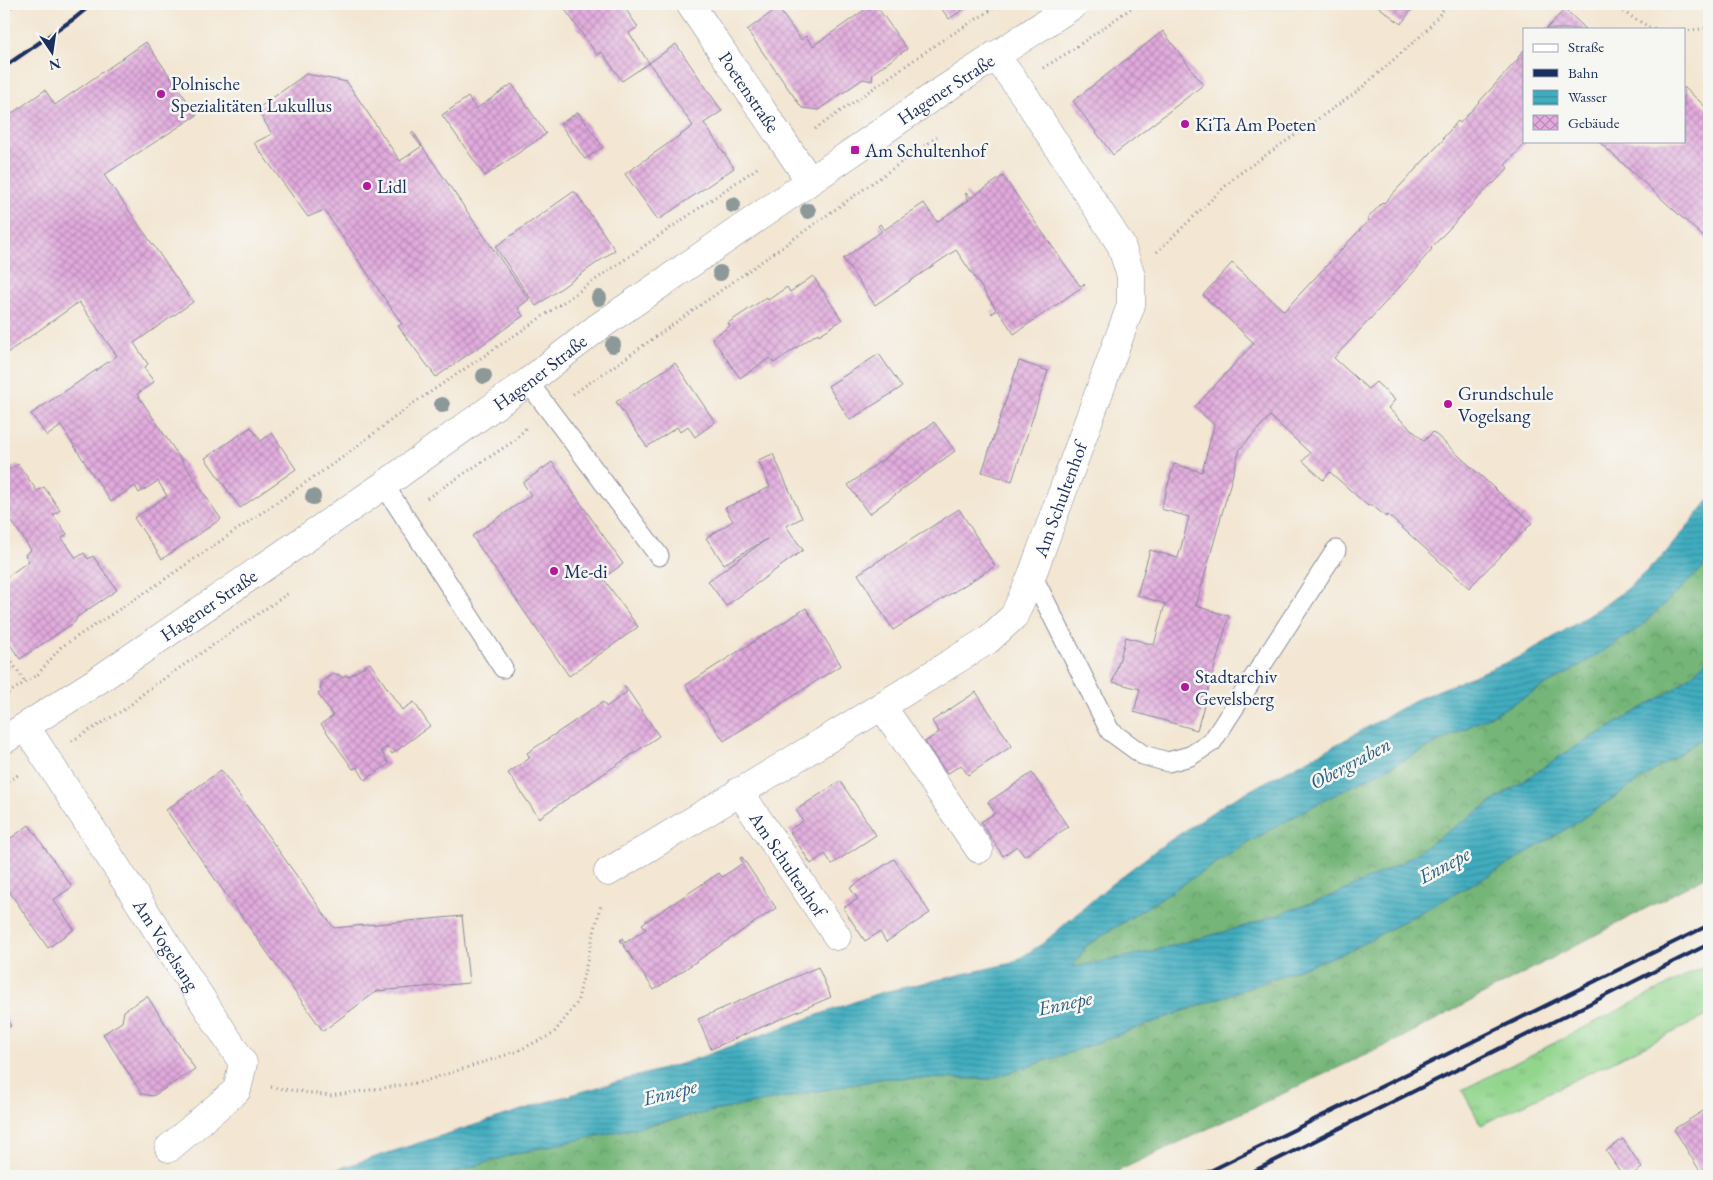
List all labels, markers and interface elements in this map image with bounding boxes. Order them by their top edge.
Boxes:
north arrow [28,28,78,78]
legend [1523,28,1686,142]
text: Straße [1568,37,1604,56]
street label: Poetenstraße [713,46,786,137]
street label: Hagener Straße [892,48,999,130]
text: N [47,55,62,75]
text: Bahn [1568,63,1599,82]
place label: Polnische Spezialitäten Lukullus [171,71,332,118]
text: Wasser [1568,87,1607,106]
marker: Polnische Spezialitäten Lukullus [155,88,167,100]
place label: KiTa Am Poeten [1195,112,1316,137]
text: Gebäude [1568,113,1620,132]
marker: KiTa Am Poeten [1179,118,1191,130]
place label: Am Schultenhof [864,138,988,163]
marker: Am Schultenhof [849,144,861,156]
place label: Lidl [377,174,407,199]
marker: Lidl [361,180,373,192]
street label: Hagener Straße [488,328,592,416]
place label: Grundschule Vogelsang [1458,381,1554,428]
marker: Grundschule Vogelsang [1442,398,1454,410]
street label: Am Schultenhof [1027,436,1093,562]
place label: Me-di [564,559,608,584]
street label: Hagener Straße [155,563,262,647]
marker: Me-di [548,565,560,577]
place label: Stadtarchiv Gevelsberg [1195,664,1278,711]
marker: Stadtarchiv Gevelsberg [1179,681,1191,693]
water label: Obergraben [1305,731,1395,795]
street label: Am Schultenhof [743,806,834,923]
water label: Ennepe [1413,841,1474,890]
street label: Am Vogelsang [127,893,206,996]
water label: Ennepe [1035,985,1095,1022]
water label: Ennepe [639,1073,700,1111]

